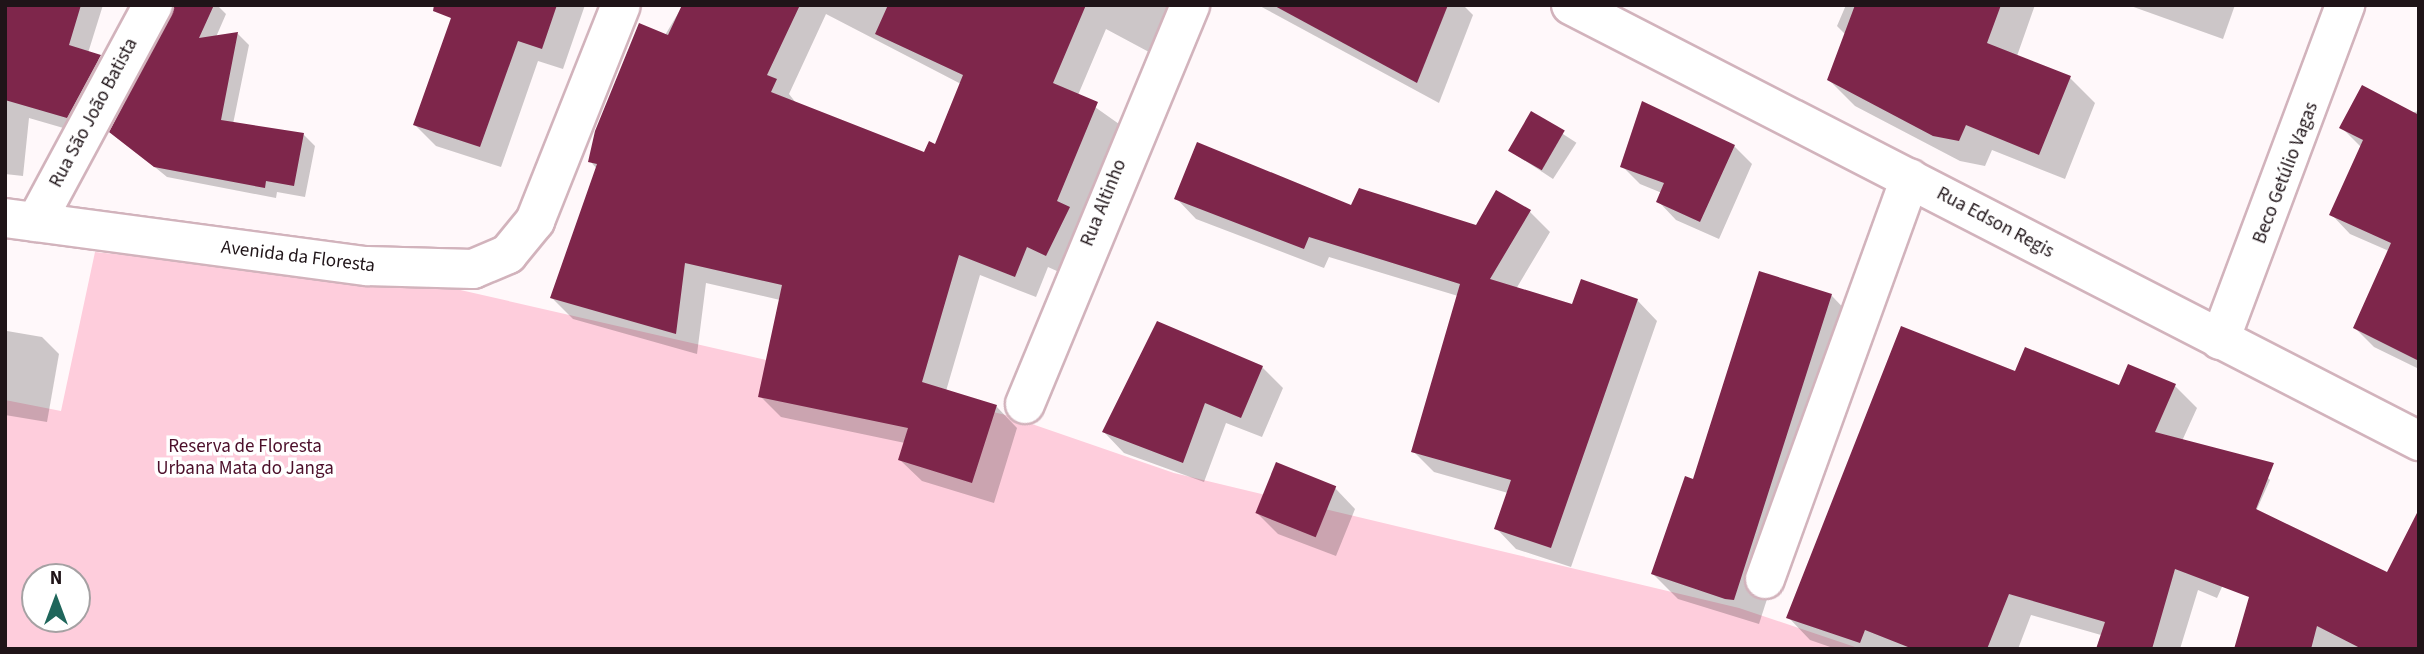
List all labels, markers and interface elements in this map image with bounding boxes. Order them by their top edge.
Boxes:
street label: Rua São João Batista [45,34,143,192]
street label: Beco Getúlio Vagas [2248,99,2324,247]
street label: Rua Altinho [1076,156,1132,250]
street label: Rua Edson Regis [1933,183,2057,263]
street label: Avenida da Floresta [220,236,376,278]
park label: Reserva de Floresta Urbana Mata do Janga [156,436,334,480]
north arrow [21,563,91,633]
text: N [50,565,62,592]

